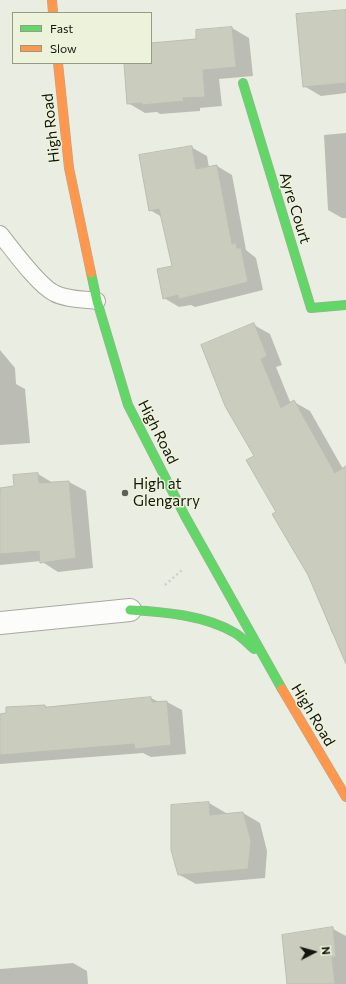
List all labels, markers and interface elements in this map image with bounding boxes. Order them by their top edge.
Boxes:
legend [12,12,152,64]
text: Fast [50,21,73,35]
text: Slow [50,41,77,55]
street label: High Road [38,92,64,164]
street label: Ayre Court [276,170,314,246]
street label: High Road [134,397,182,467]
place label: High at Glengarry [133,475,200,510]
marker: High at Glengarry [120,488,130,498]
street label: High Road [287,680,339,750]
north arrow [294,932,334,972]
text: N [320,946,333,955]

